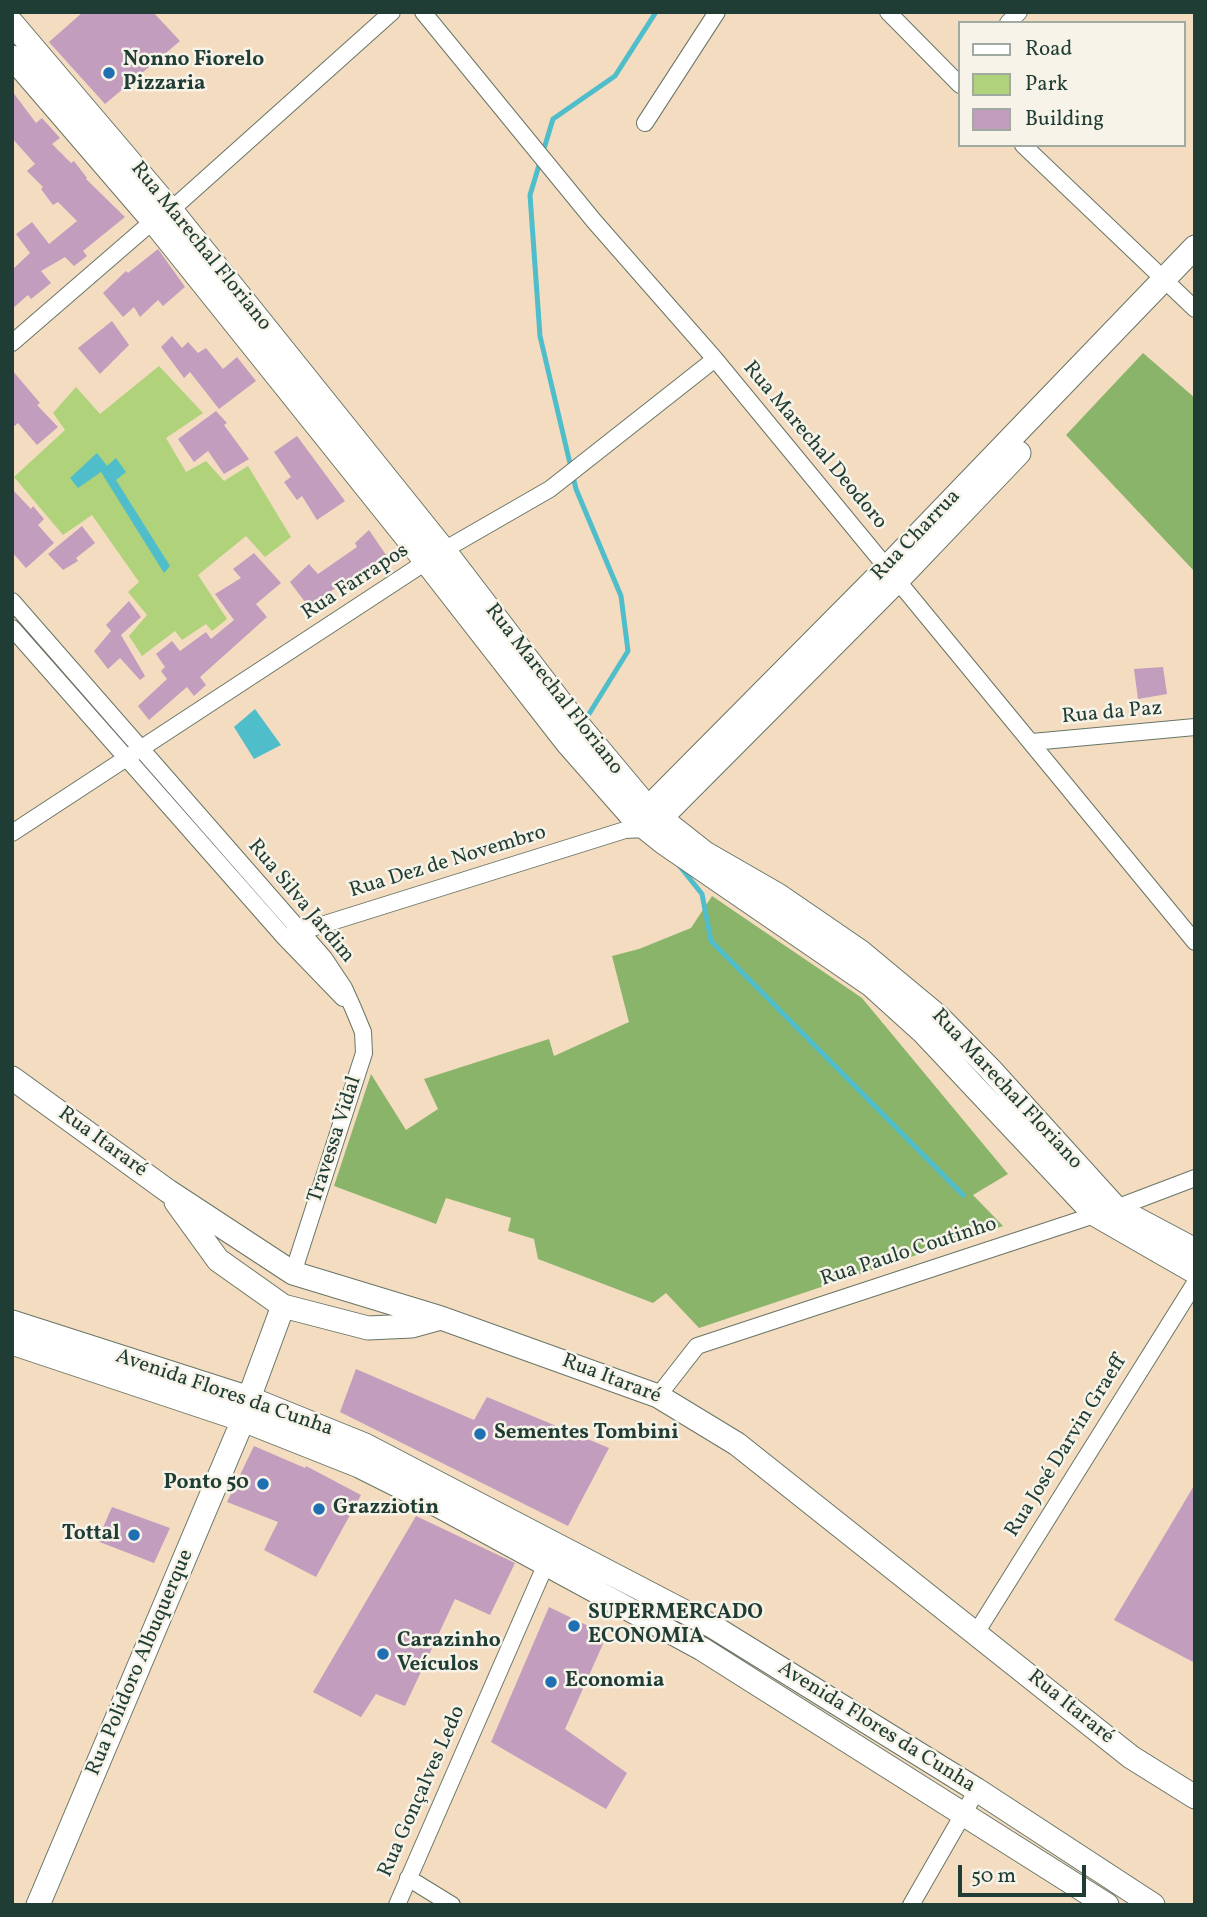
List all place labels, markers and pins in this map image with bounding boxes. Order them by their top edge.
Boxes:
place label: Nonno Fiorelo Pizzaria [123,48,264,98]
marker: Nonno Fiorelo Pizzaria [101,65,117,81]
place label: Sementes Tombini [494,1421,679,1447]
marker: Sementes Tombini [472,1426,488,1442]
place label: Ponto 50 [164,1471,249,1497]
marker: Ponto 50 [255,1476,271,1492]
place label: Grazziotin [333,1496,439,1522]
marker: Grazziotin [311,1501,327,1517]
place label: Tottal [62,1522,120,1548]
marker: Tottal [126,1527,142,1543]
place label: SUPERMERCADO ECONOMIA [588,1601,763,1651]
marker: SUPERMERCADO ECONOMIA [566,1618,582,1634]
place label: Carazinho Veículos [397,1629,501,1679]
marker: Carazinho Veículos [375,1646,391,1662]
place label: Economia [565,1669,664,1695]
marker: Economia [543,1674,559,1690]

